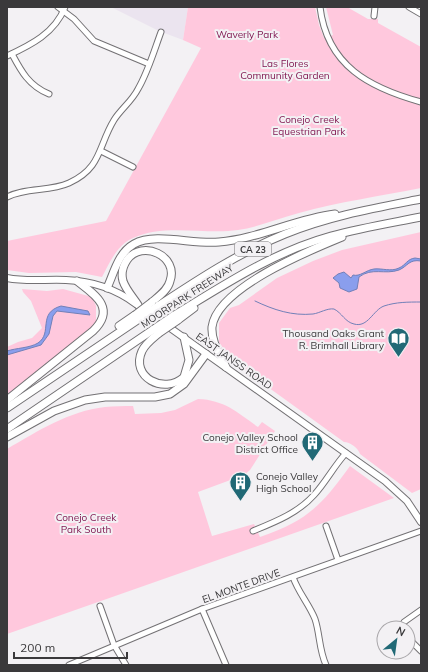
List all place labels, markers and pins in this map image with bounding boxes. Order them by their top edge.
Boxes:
library icon: Thousand Oaks Grant R. Brimhall Library [386,326,412,359]
place label: Thousand Oaks Grant R. Brimhall Library [283,327,385,352]
building icon: Conejo Valley School District Office [300,430,326,463]
place label: Conejo Valley School District Office [202,431,298,456]
building icon: Conejo Valley High School [228,469,254,502]
place label: Conejo Valley High School [256,470,319,495]

